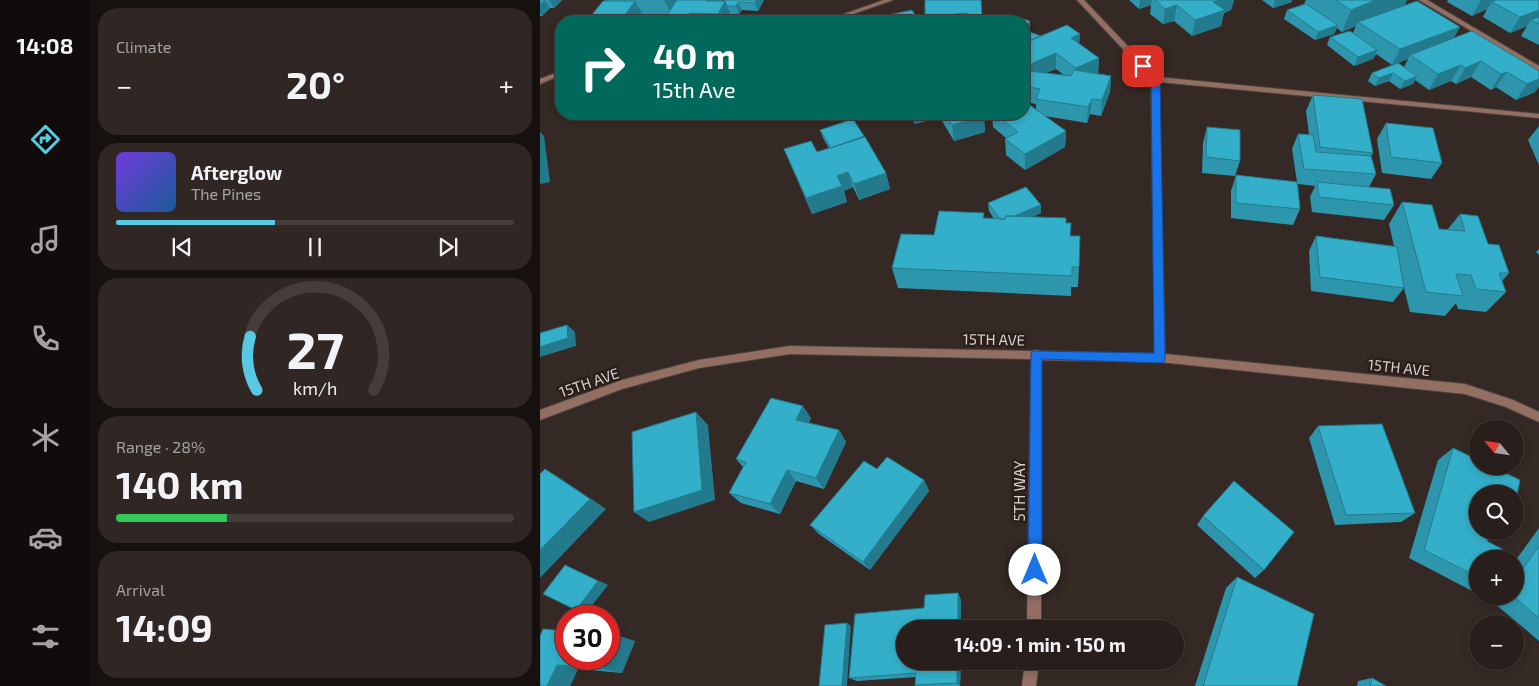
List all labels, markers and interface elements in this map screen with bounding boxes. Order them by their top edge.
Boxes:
text: 14:08 [17,32,73,58]
text: 40 m [653,34,736,76]
icon: right [570,35,635,100]
text: Climate [116,37,171,56]
pin [1122,45,1164,87]
icon: arrive [1129,52,1157,80]
text: 20° [286,61,345,107]
text: − [116,68,132,102]
text: + [499,68,514,102]
text: 15th Ave [653,76,736,102]
icon: directions [28,122,63,157]
text: Afterglow [191,161,282,184]
text: The Pines [191,184,261,203]
icon: music [28,222,63,257]
icon: previous [168,233,196,261]
icon: pause [301,233,329,261]
icon: next [434,233,462,261]
text: 27 [286,317,344,379]
icon: phone [28,321,63,356]
street label: 15TH AVE [963,329,1025,349]
street label: 15TH AVE [1367,355,1431,379]
street label: 15TH AVE [557,363,621,401]
text: km/h [293,377,337,399]
icon: climate [28,420,63,455]
north arrow [1469,420,1524,475]
map controls [1469,420,1524,670]
text: Range · 28% [116,437,205,456]
street label: 5TH WAY [1010,460,1028,521]
text: 140 km [116,461,244,507]
button: search [1469,485,1524,540]
icon: car [28,520,63,555]
position arrow [1008,543,1060,595]
button: + [1469,550,1524,605]
text: Arrival [116,580,165,599]
text: 14:09 [116,604,213,650]
speed limit sign: 30 [555,605,620,670]
button: − [1469,615,1524,670]
icon: filters [28,619,63,654]
text: 14:09 · 1 min · 150 m [954,633,1126,656]

